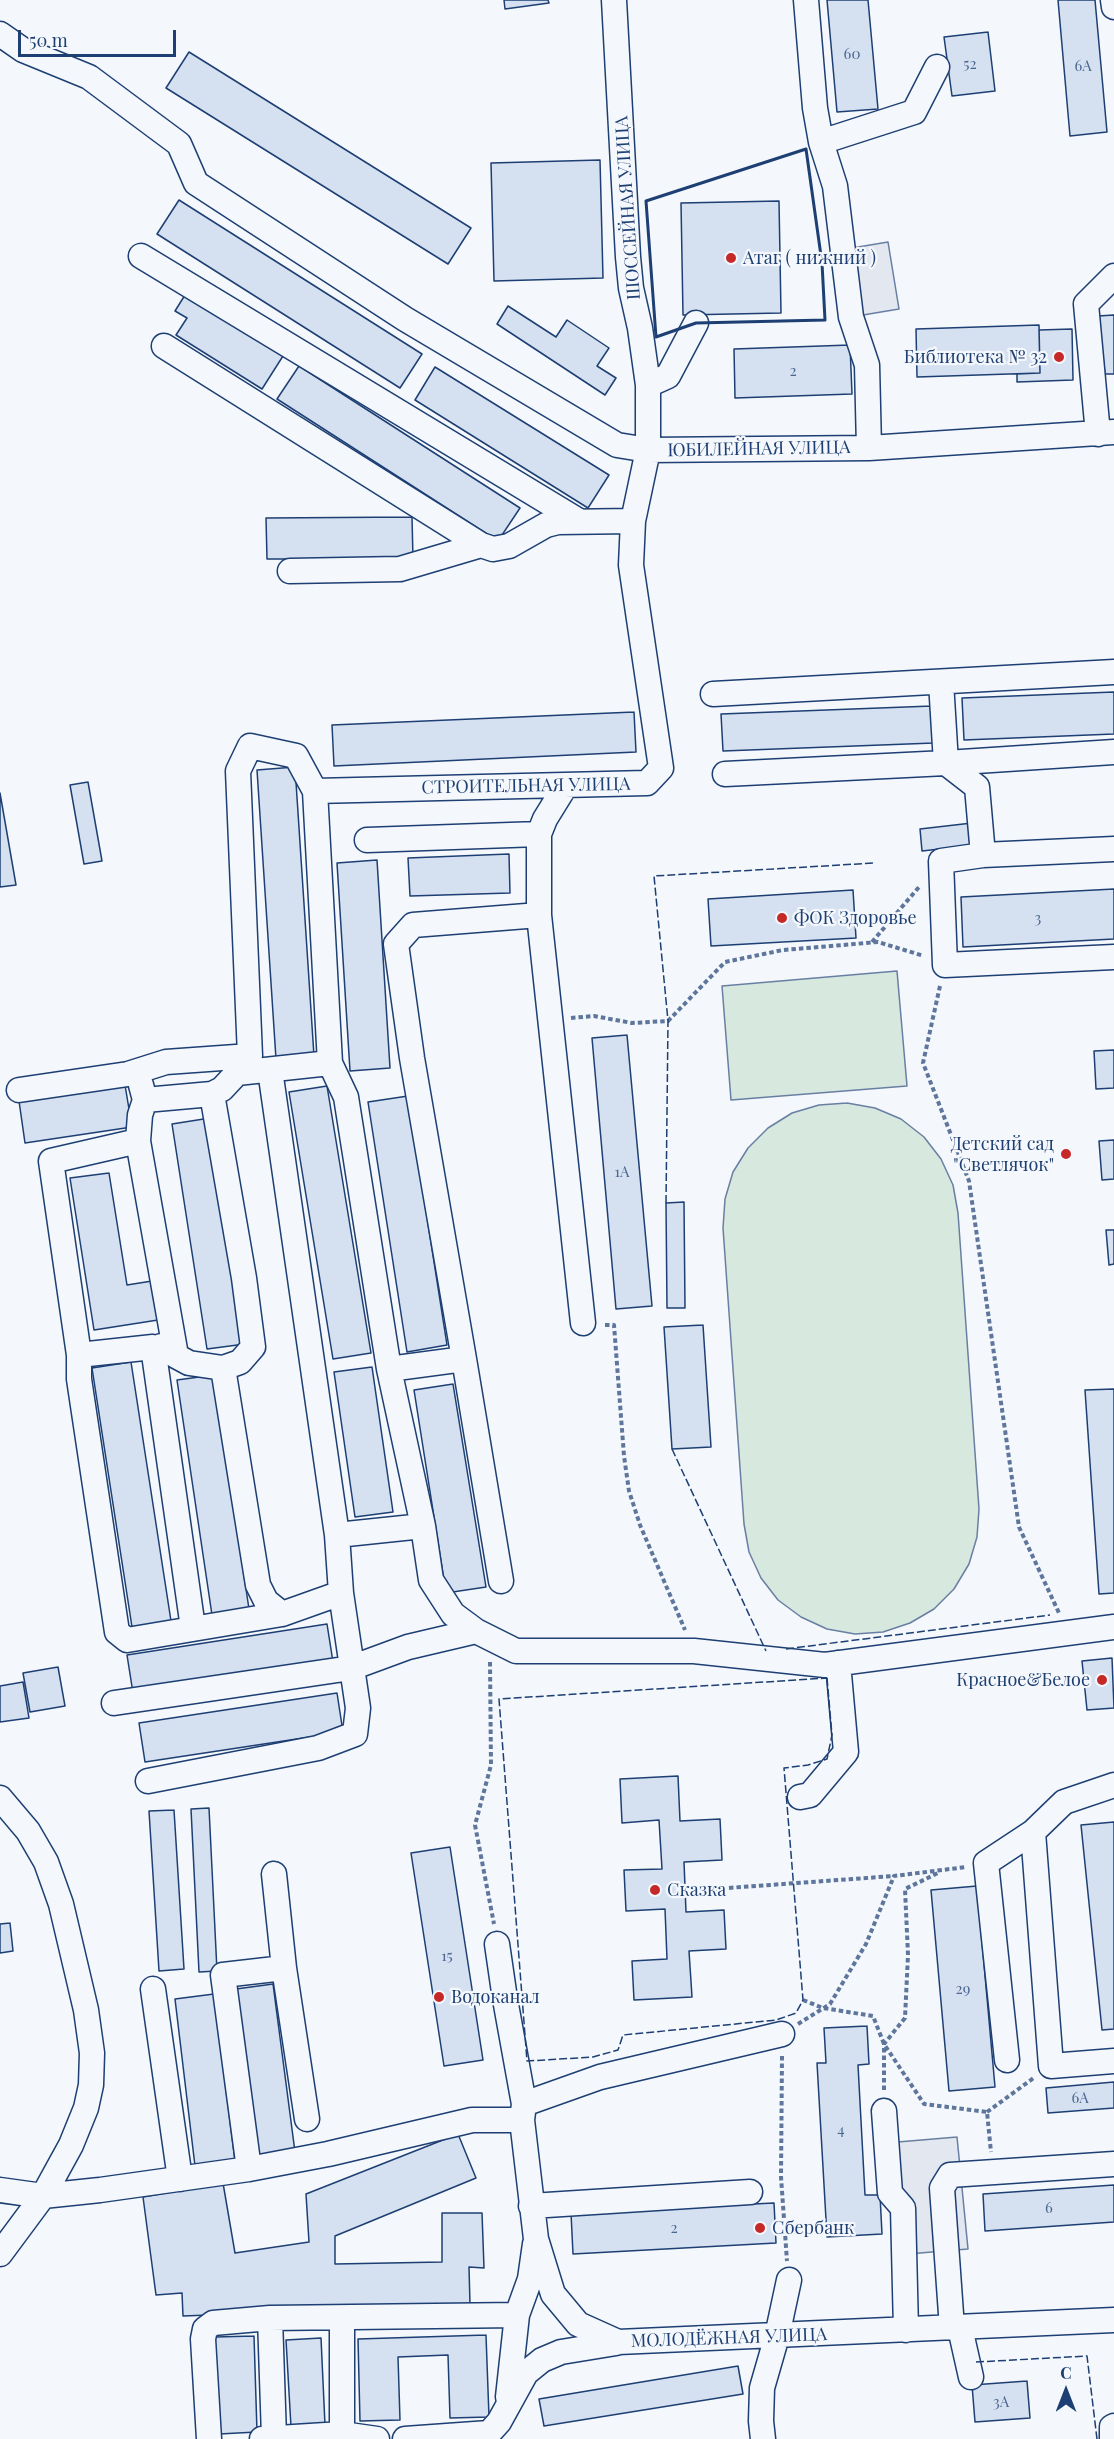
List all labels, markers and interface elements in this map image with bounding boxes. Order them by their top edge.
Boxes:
scale bar [21,18,178,56]
text: 50 m [29,28,68,52]
house number: 60 [844,45,860,63]
house number: 52 [963,55,977,73]
house number: 6А [1074,57,1092,75]
street label: ШОССЕЙНАЯ УЛИЦА [611,115,645,301]
place label: Атаг ( нижний ) [743,247,876,269]
marker: Атаг ( нижний ) [724,251,738,265]
place label: Библиотека № 32 [904,346,1047,368]
marker: Библиотека № 32 [1052,350,1066,364]
house number: 2 [789,362,797,380]
street label: ЮБИЛЕЙНАЯ УЛИЦА [667,437,851,461]
street label: СТРОИТЕЛЬНАЯ УЛИЦА [421,773,631,799]
place label: ФОК Здоровье [794,907,917,929]
house number: 3 [1035,909,1041,927]
marker: ФОК Здоровье [775,911,789,925]
place label: Детский сад "Светлячок" [951,1133,1054,1176]
marker: Детский сад "Светлячок" [1059,1147,1073,1161]
house number: 1А [615,1163,629,1181]
place label: Красное&Белое [956,1669,1090,1691]
marker: Красное&Белое [1095,1673,1109,1687]
place label: Сказка [667,1879,726,1901]
marker: Сказка [648,1883,662,1897]
house number: 15 [441,1947,453,1965]
house number: 29 [956,1980,970,1998]
place label: Водоканал [451,1986,540,2008]
marker: Водоканал [432,1990,446,2004]
house number: 6А [1071,2089,1089,2107]
house number: 4 [837,2121,845,2139]
house number: 6 [1045,2199,1053,2217]
place label: Сбербанк [772,2217,854,2239]
house number: 2 [670,2219,678,2237]
marker: Сбербанк [753,2221,767,2235]
street label: МОЛОДЁЖНАЯ УЛИЦА [630,2324,828,2352]
north arrow [1036,2361,1096,2421]
text: С [1060,2362,1072,2383]
house number: 3А [993,2393,1009,2411]

